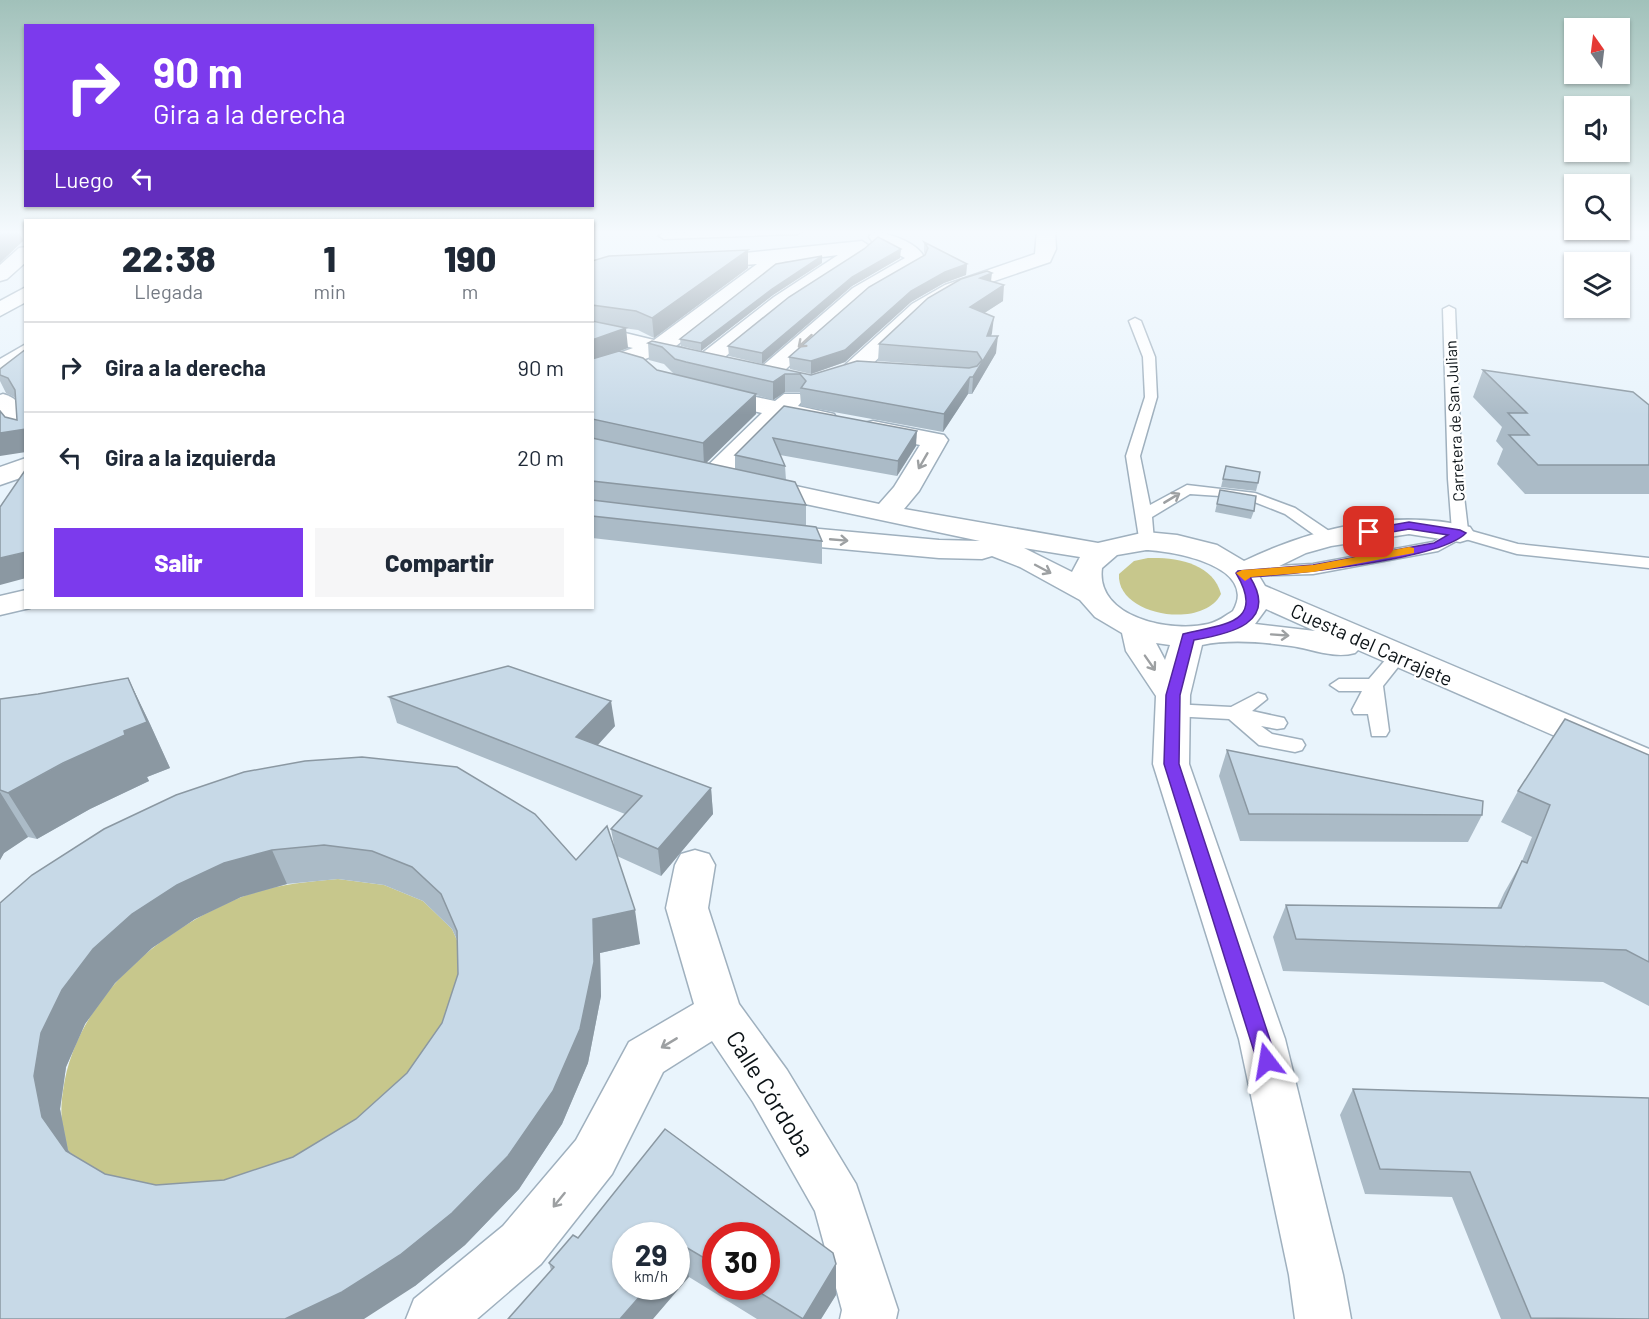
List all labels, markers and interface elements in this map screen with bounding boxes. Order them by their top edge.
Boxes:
north arrow [1564,18,1630,84]
map controls [1564,18,1630,318]
text: 90 m [153,46,243,96]
icon: right [54,48,132,126]
button: sound [1564,96,1630,162]
text: Gira a la derecha [153,97,346,129]
icon: left [126,162,159,195]
text: Luego [54,166,114,192]
button: search [1564,174,1630,240]
text: 22:38 [122,236,216,279]
text: 1 [323,236,336,279]
text: 190 [444,236,496,279]
button: layers [1564,252,1630,318]
text: Llegada [134,279,203,303]
text: min [313,279,346,303]
text: m [462,279,478,303]
one-way arrow [798,334,813,348]
street label: Carretera de San Julian [1440,340,1468,502]
icon: right [54,351,87,384]
text: Gira a la derecha [105,354,266,380]
text: 90 m [518,354,564,380]
icon: left [54,441,87,474]
text: Gira a la izquierda [105,444,276,470]
text: 20 m [517,444,564,470]
one-way arrow [917,452,929,469]
one-way arrow [1163,492,1180,504]
pin [1343,506,1394,557]
icon: arrive [1352,515,1385,548]
button: Salir [54,528,303,597]
button: Compartir [315,528,564,597]
one-way arrow [828,535,848,546]
one-way arrow [1034,564,1052,575]
street label: Cuesta del Carrajete [1287,598,1457,690]
one-way arrow [1270,630,1290,641]
one-way arrow [1144,655,1156,671]
street label: Calle Córdoba [721,1025,821,1161]
position arrow [1235,1029,1299,1093]
one-way arrow [661,1037,678,1049]
one-way arrow [553,1192,566,1208]
speed limit sign: 30 [702,1222,780,1300]
text: 29 [635,1236,667,1272]
text: km/h [634,1267,668,1285]

